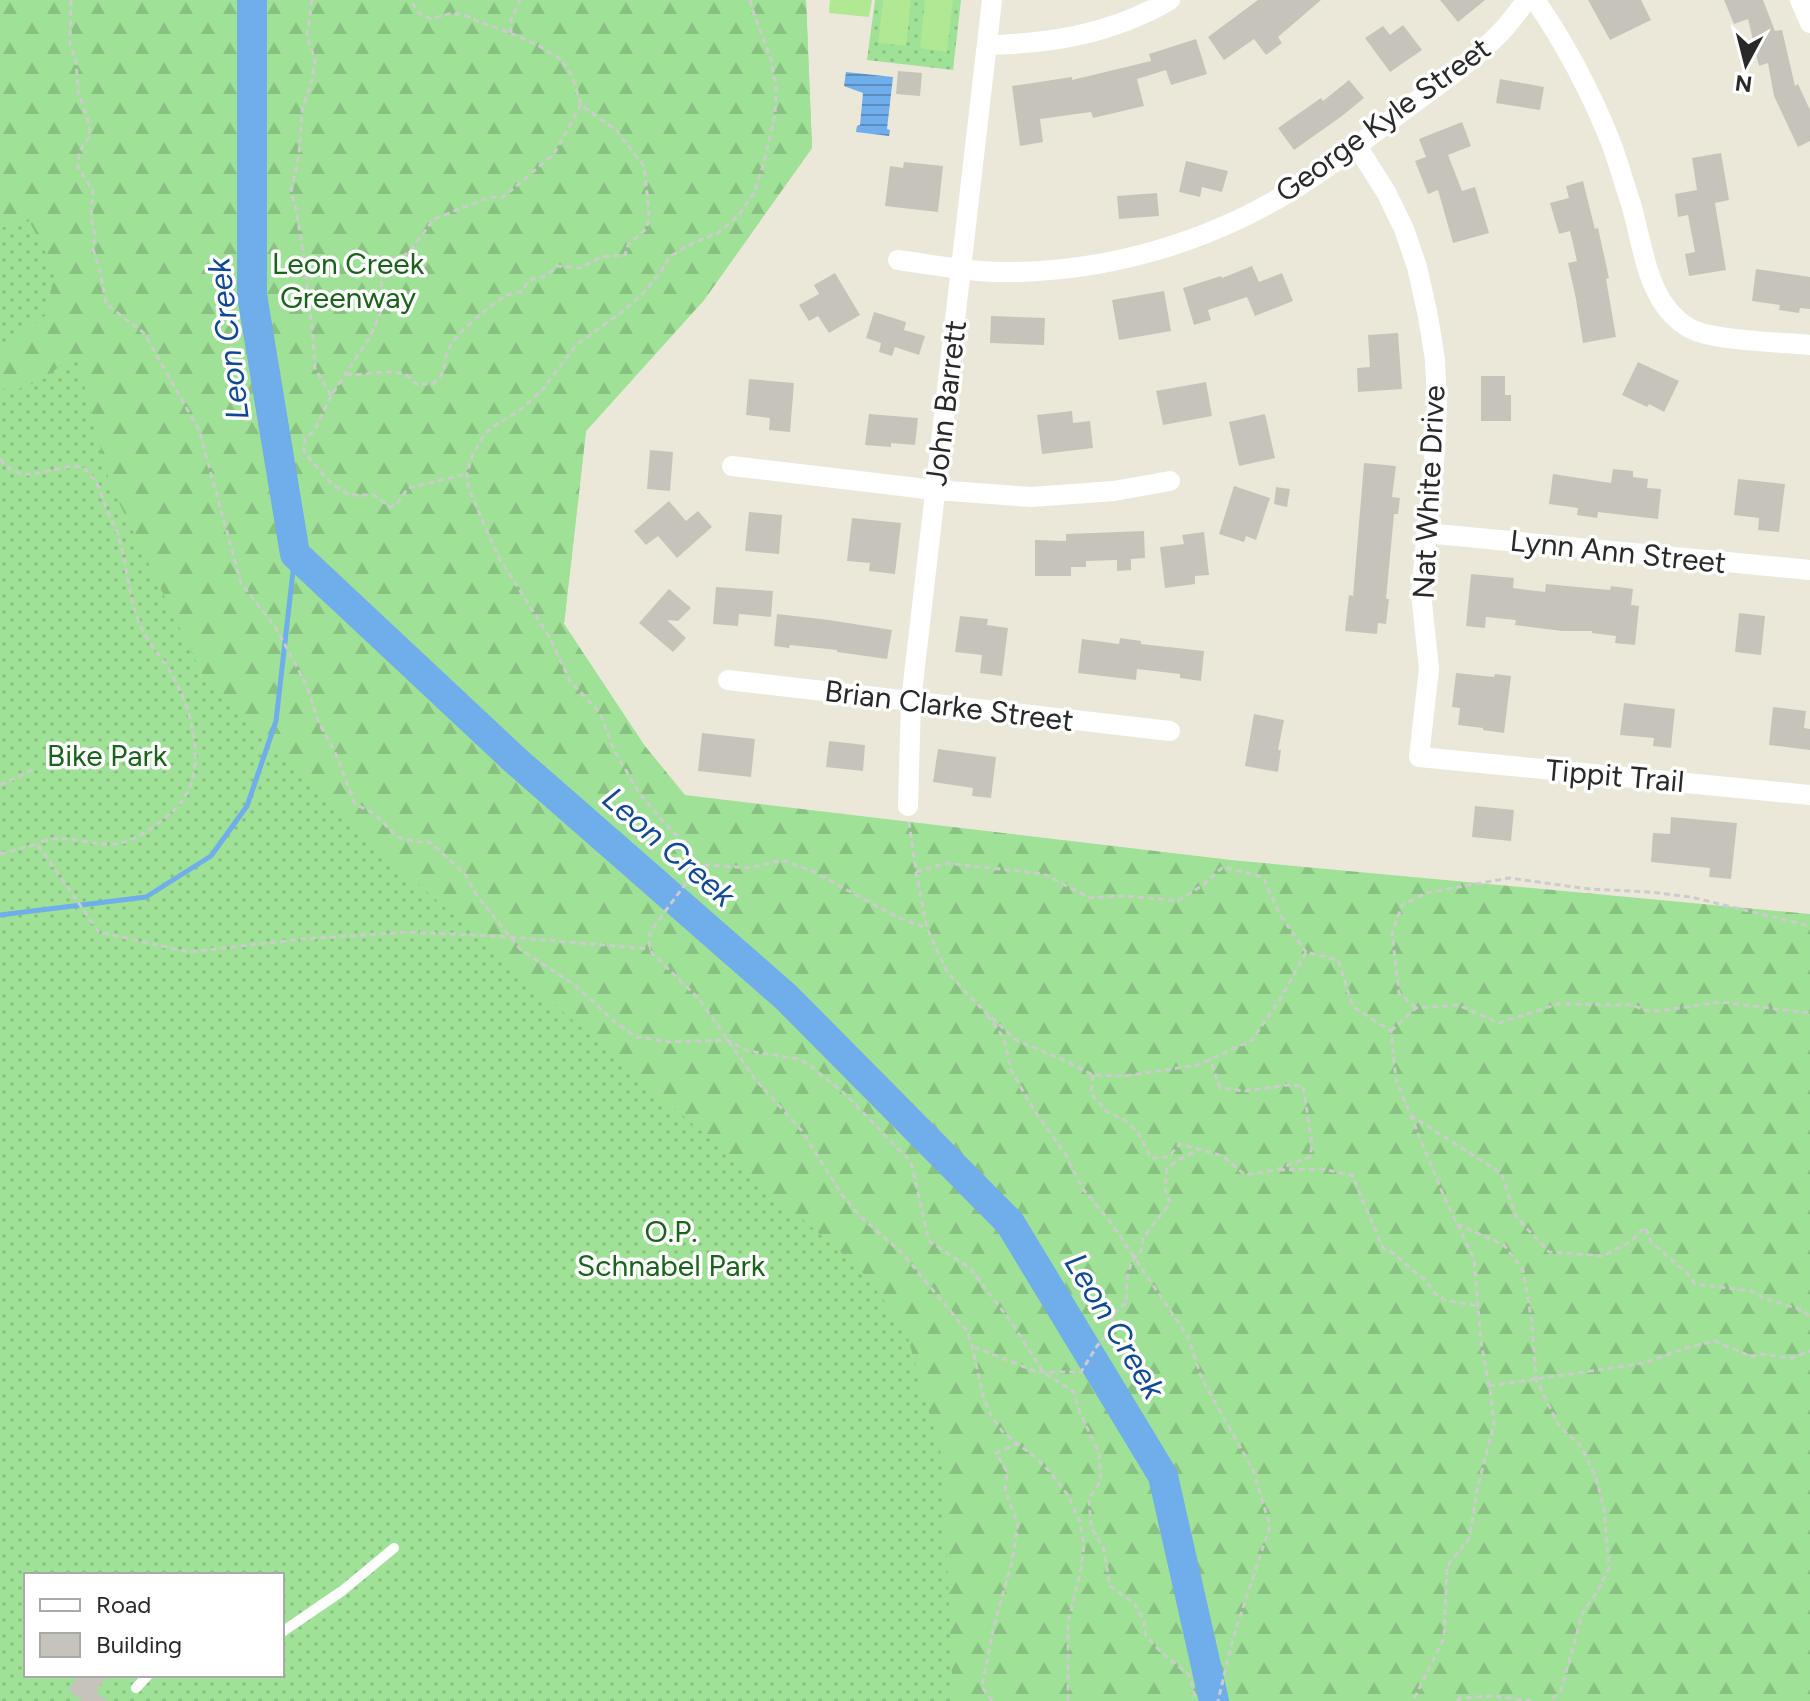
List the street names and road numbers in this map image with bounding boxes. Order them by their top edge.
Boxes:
street label: George Kyle Street [1268,29,1497,210]
street label: John Barrett [917,318,974,488]
street label: Nat White Drive [1404,384,1453,600]
street label: Lynn Ann Street [1508,522,1728,581]
street label: Brian Clarke Street [822,672,1076,739]
street label: Tippit Trail [1544,751,1686,800]

